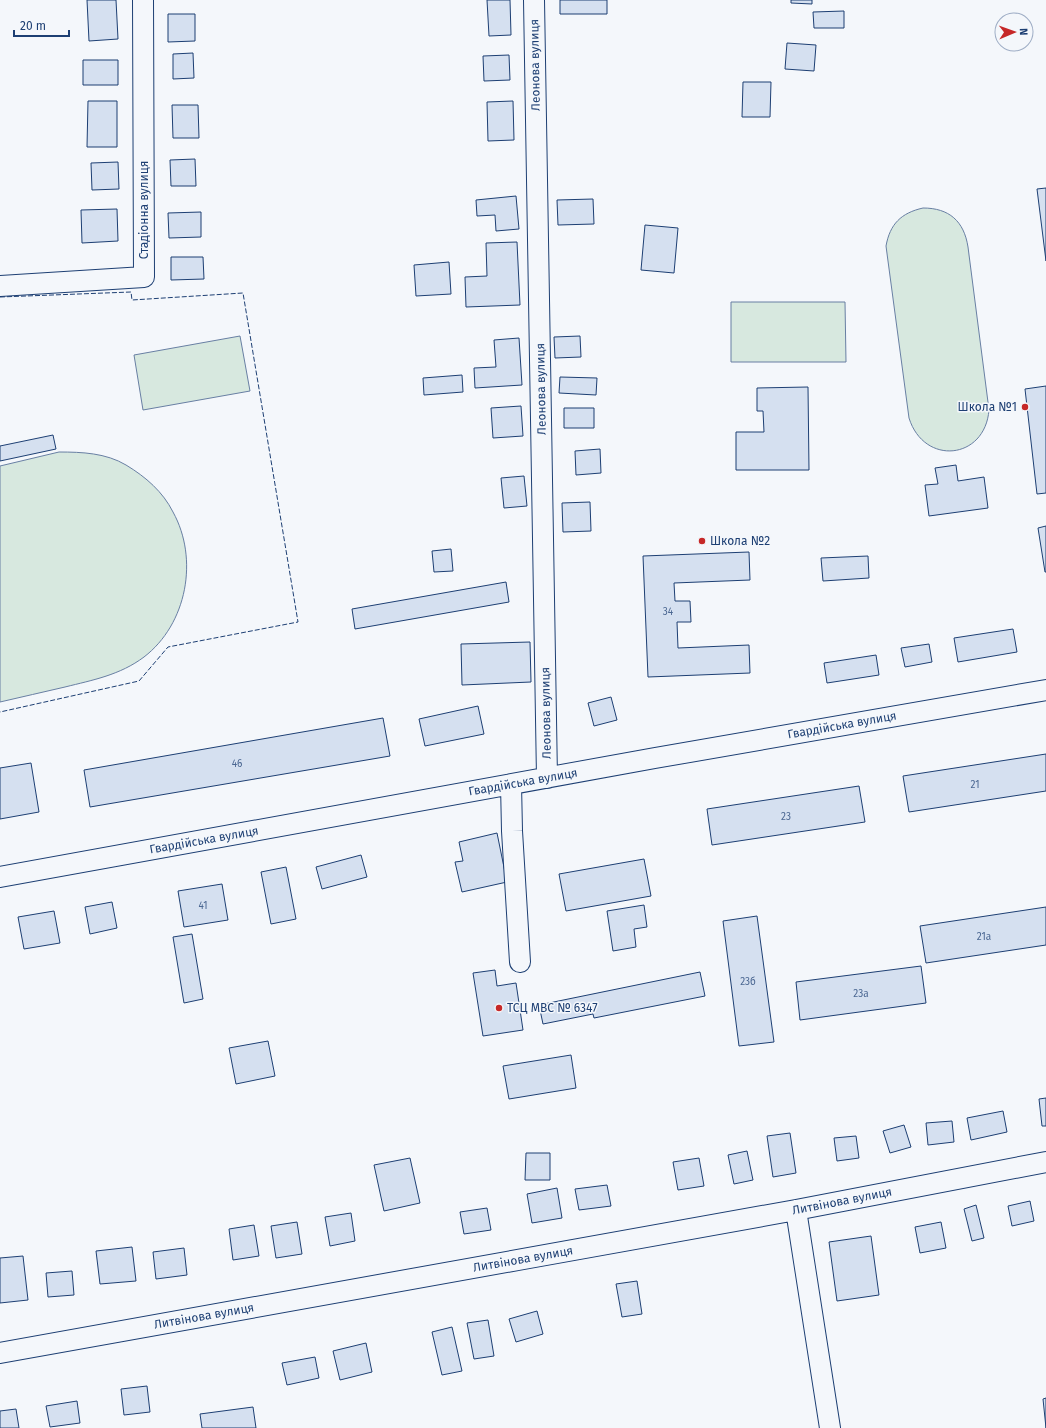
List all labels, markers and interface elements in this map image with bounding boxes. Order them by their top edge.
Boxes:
scale bar [14,12,69,38]
north arrow [994,12,1034,52]
text: 20 m [20,19,46,33]
street label: Леонова вулиця [527,19,543,111]
text: N [1017,28,1030,36]
street label: Стадіонна вулиця [137,161,151,259]
street label: Леонова вулиця [533,343,549,435]
place label: Школа №1 [958,400,1017,414]
marker: Школа №1 [1020,402,1030,412]
place label: Школа №2 [710,534,770,548]
marker: Школа №2 [697,536,707,546]
house number: 34 [663,606,674,618]
street label: Леонова вулиця [538,667,554,759]
street label: Гвардійська вулиця [786,709,898,741]
house number: 46 [232,758,242,770]
street label: Гвардійська вулиця [467,766,579,798]
house number: 21 [970,779,980,791]
house number: 23 [781,811,791,823]
street label: Гвардійська вулиця [148,824,260,856]
house number: 41 [198,900,208,912]
house number: 21а [977,931,991,943]
house number: 23б [740,976,756,988]
house number: 23а [853,988,869,1000]
place label: ТСЦ МВС № 6347 [507,1001,597,1015]
marker: ТСЦ МВС № 6347 [494,1003,504,1013]
street label: Литвінова вулиця [791,1184,893,1218]
street label: Литвінова вулиця [472,1243,574,1275]
street label: Литвінова вулиця [153,1300,255,1332]

